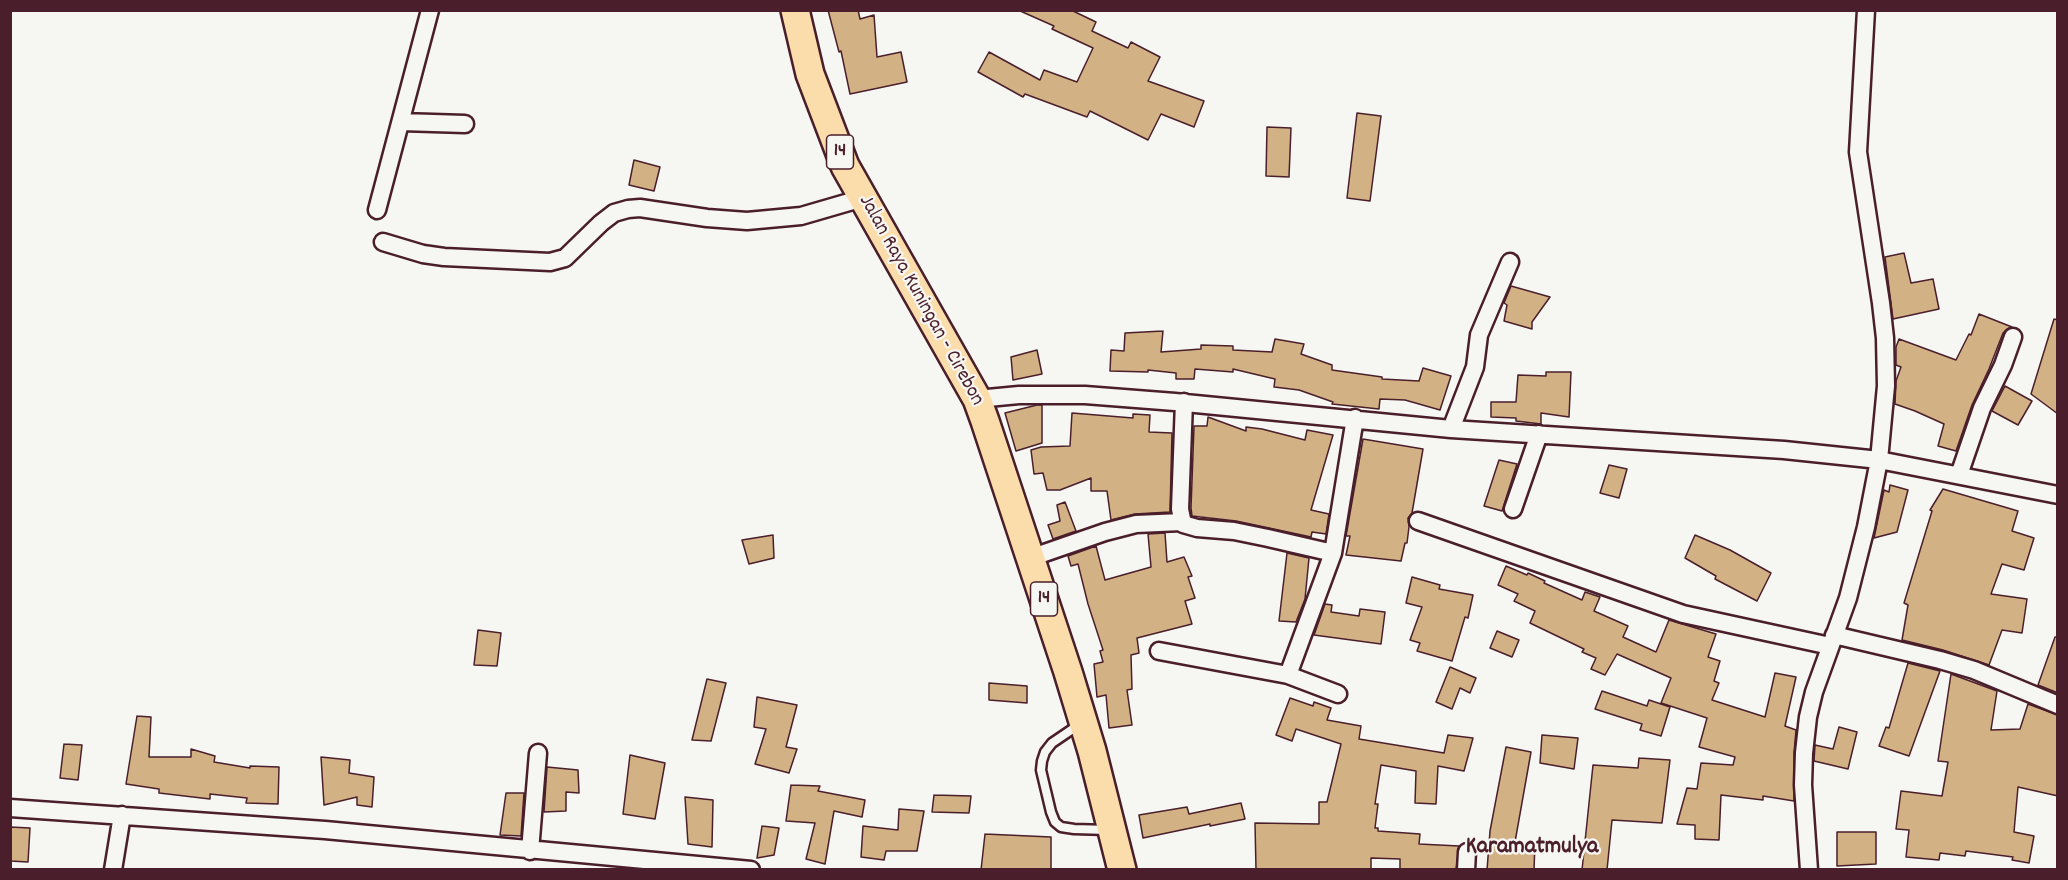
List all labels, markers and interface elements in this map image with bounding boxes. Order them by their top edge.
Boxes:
road number: 14 [826,135,854,169]
street label: Jalan Raya Kuningan - Cirebon [852,191,988,411]
road number: 14 [1030,582,1058,616]
district label: Karamatmulya [1466,835,1598,863]

